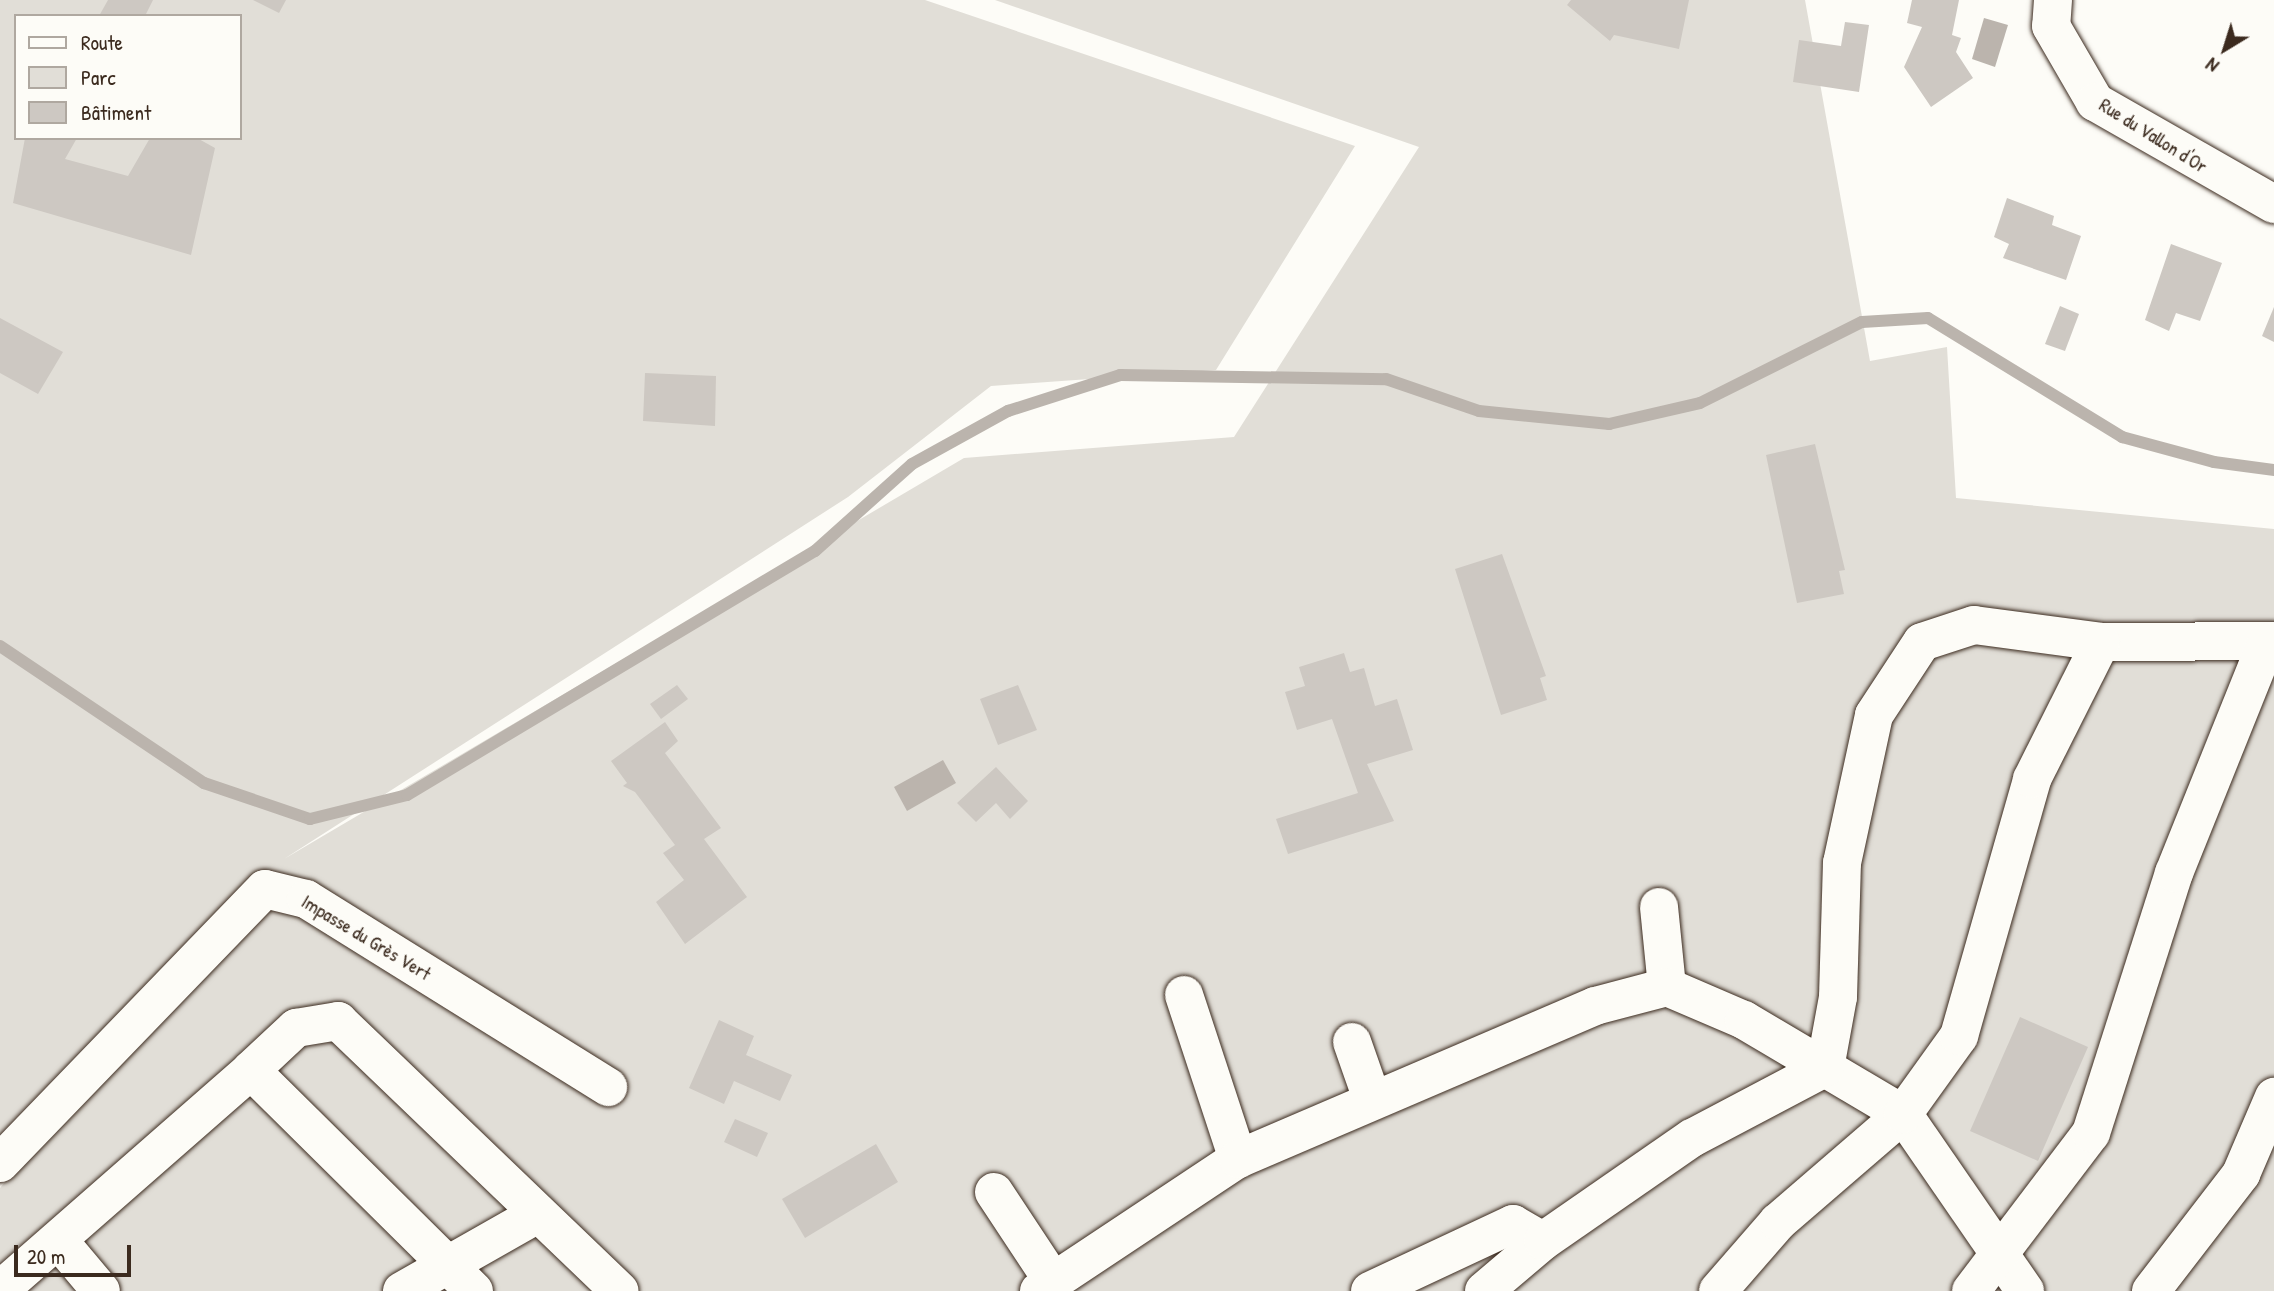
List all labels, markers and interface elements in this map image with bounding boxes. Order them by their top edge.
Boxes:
legend [14,14,242,140]
north arrow [2190,14,2260,84]
text: Route [81,28,123,57]
text: N [2200,52,2224,79]
text: Parc [81,63,116,92]
street label: Rue du Vallon d'Or [2095,94,2211,178]
text: Bâtiment [81,98,151,127]
street label: Impasse du Grès Vert [297,890,435,986]
scale bar [18,1232,135,1276]
text: 20 m [27,1242,65,1271]

